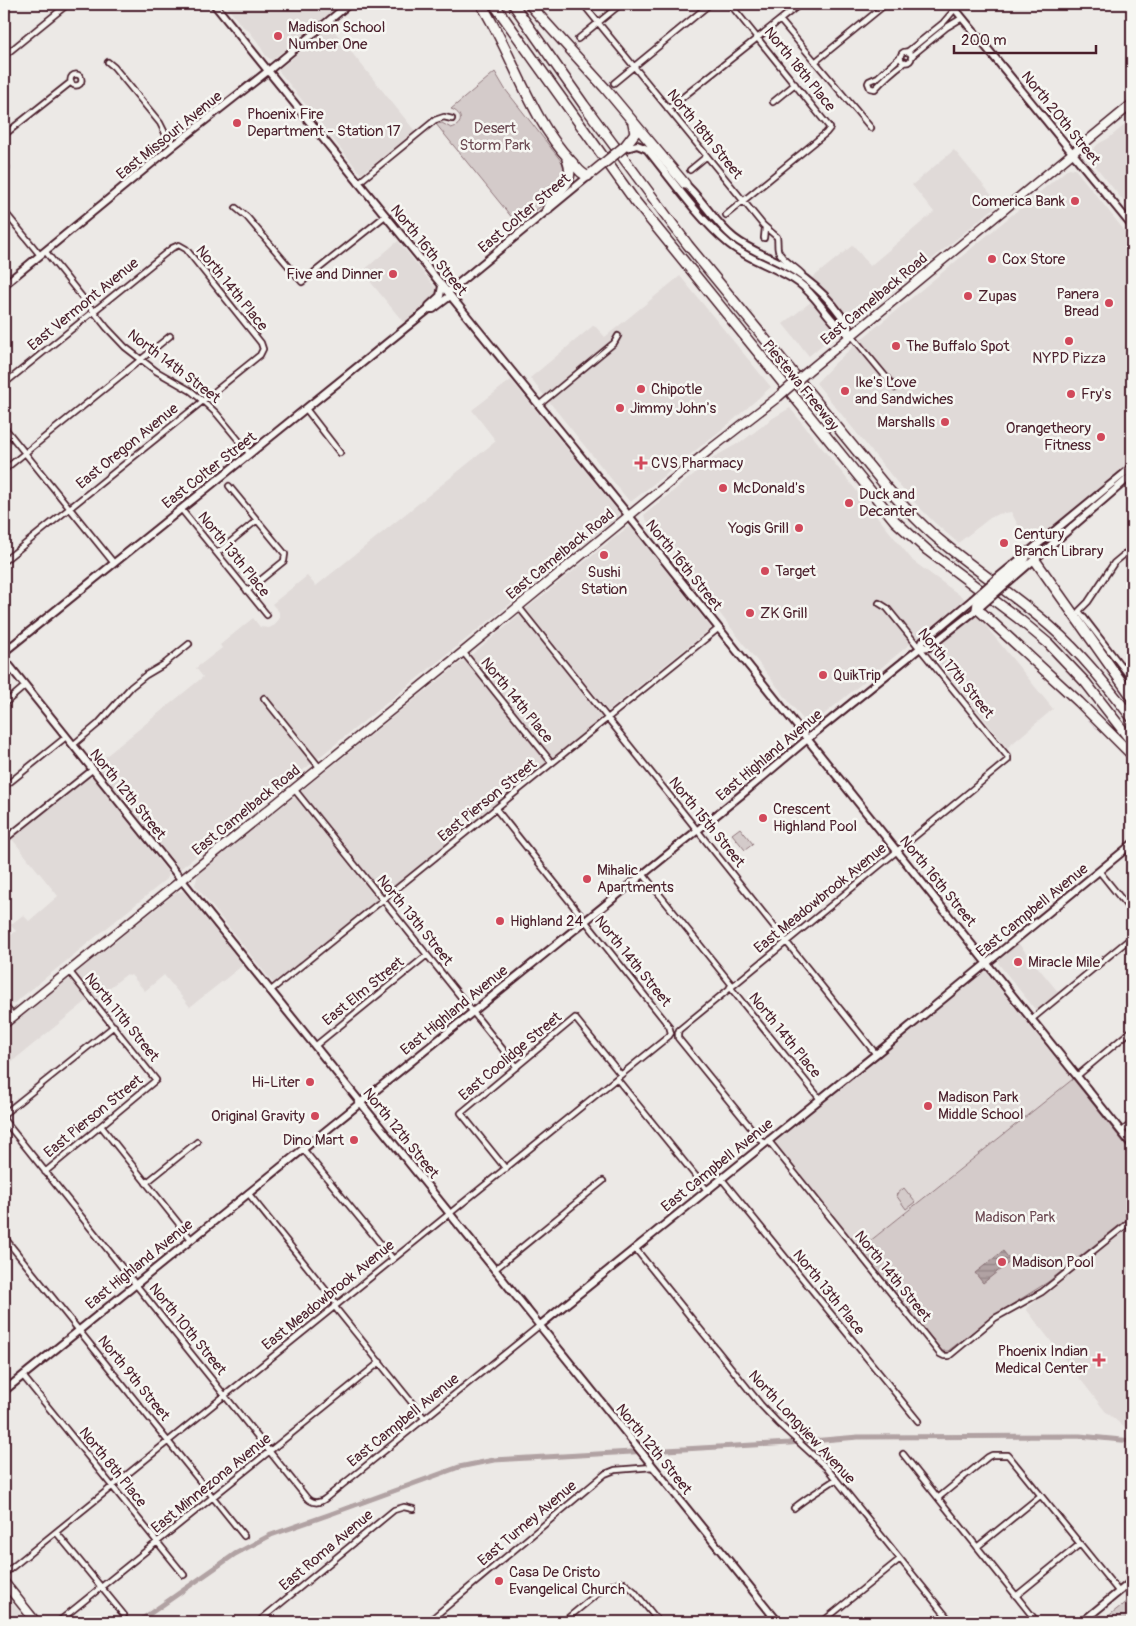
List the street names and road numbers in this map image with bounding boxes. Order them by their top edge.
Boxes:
street label: North 18th Place [760,23,840,116]
street label: North 20th Street [1017,67,1105,170]
street label: North 18th Street [663,85,747,184]
street label: East Missouri Avenue [113,87,227,184]
street label: East Colter Street [474,169,575,257]
street label: North 16th Street [386,201,472,300]
street label: North 14th Place [191,242,272,335]
street label: East Camelback Road [817,249,932,350]
street label: East Vermont Avenue [24,253,143,355]
street label: North 14th Street [123,325,225,408]
street label: Piestewa Freeway [758,336,843,435]
street label: East Oregon Avenue [72,399,183,493]
street label: East Colter Street [158,427,261,513]
street label: East Camelback Road [502,505,618,604]
street label: North 13th Place [193,508,274,601]
street label: North 16th Street [641,516,727,615]
street label: North 17th Street [913,624,998,723]
street label: North 14th Place [476,654,557,747]
street label: East Highland Avenue [712,705,827,805]
street label: North 12th Street [85,745,171,844]
street label: East Pierson Street [434,754,541,846]
street label: East Camelback Road [188,761,304,860]
street label: North 15th Street [664,773,749,872]
street label: North 16th Street [895,832,981,931]
street label: East Meadowbrook Avenue [750,839,891,958]
street label: East Campbell Avenue [972,859,1093,961]
street label: North 13th Street [372,871,458,970]
street label: North 14th Street [590,912,676,1011]
street label: East Elm Street [319,952,409,1030]
street label: East Highland Avenue [397,961,512,1060]
street label: North 11th Street [80,969,164,1066]
street label: North 14th Place [744,989,825,1082]
street label: East Coolidge Street [455,1007,566,1105]
street label: East Pierson Street [40,1070,147,1162]
street label: North 12th Street [358,1084,444,1183]
street label: East Campbell Avenue [657,1114,778,1216]
street label: East Highland Avenue [82,1215,197,1314]
street label: North 14th Street [850,1227,936,1326]
street label: East Meadowbrook Avenue [258,1236,399,1355]
street label: North 13th Place [788,1246,869,1339]
street label: North 10th Street [145,1279,231,1380]
street label: North 9th Street [93,1332,175,1426]
street label: North Longview Avenue [744,1367,860,1489]
street label: East Campbell Avenue [343,1369,464,1471]
street label: North 12th Street [611,1400,697,1499]
street label: North 8th Place [75,1423,151,1512]
street label: East Minnezona Avenue [147,1429,276,1538]
street label: East Turney Avenue [474,1476,581,1570]
street label: East Roma Avenue [276,1505,378,1595]

